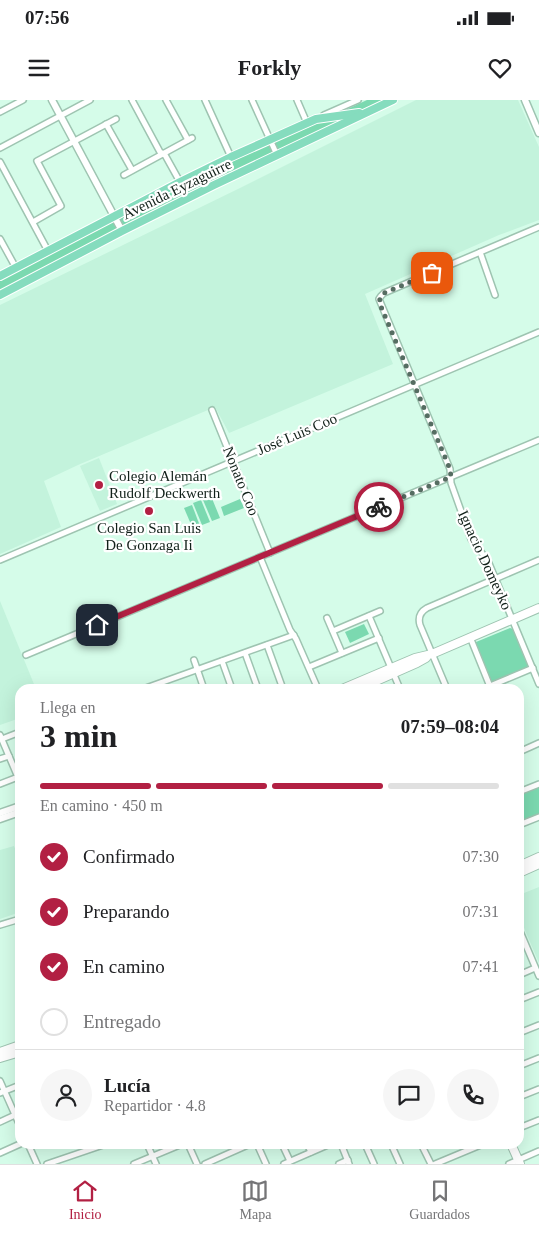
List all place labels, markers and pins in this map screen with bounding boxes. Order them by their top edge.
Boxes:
pin [411,252,453,294]
place label: Colegio Alemán Rudolf Deckwerth [109,468,221,501]
marker: Colegio Alemán Rudolf Deckwerth [93,479,105,491]
marker: Colegio San Luis De Gonzaga Ii [143,505,155,517]
place label: Colegio San Luis De Gonzaga Ii [97,520,201,553]
pin [76,604,118,646]

